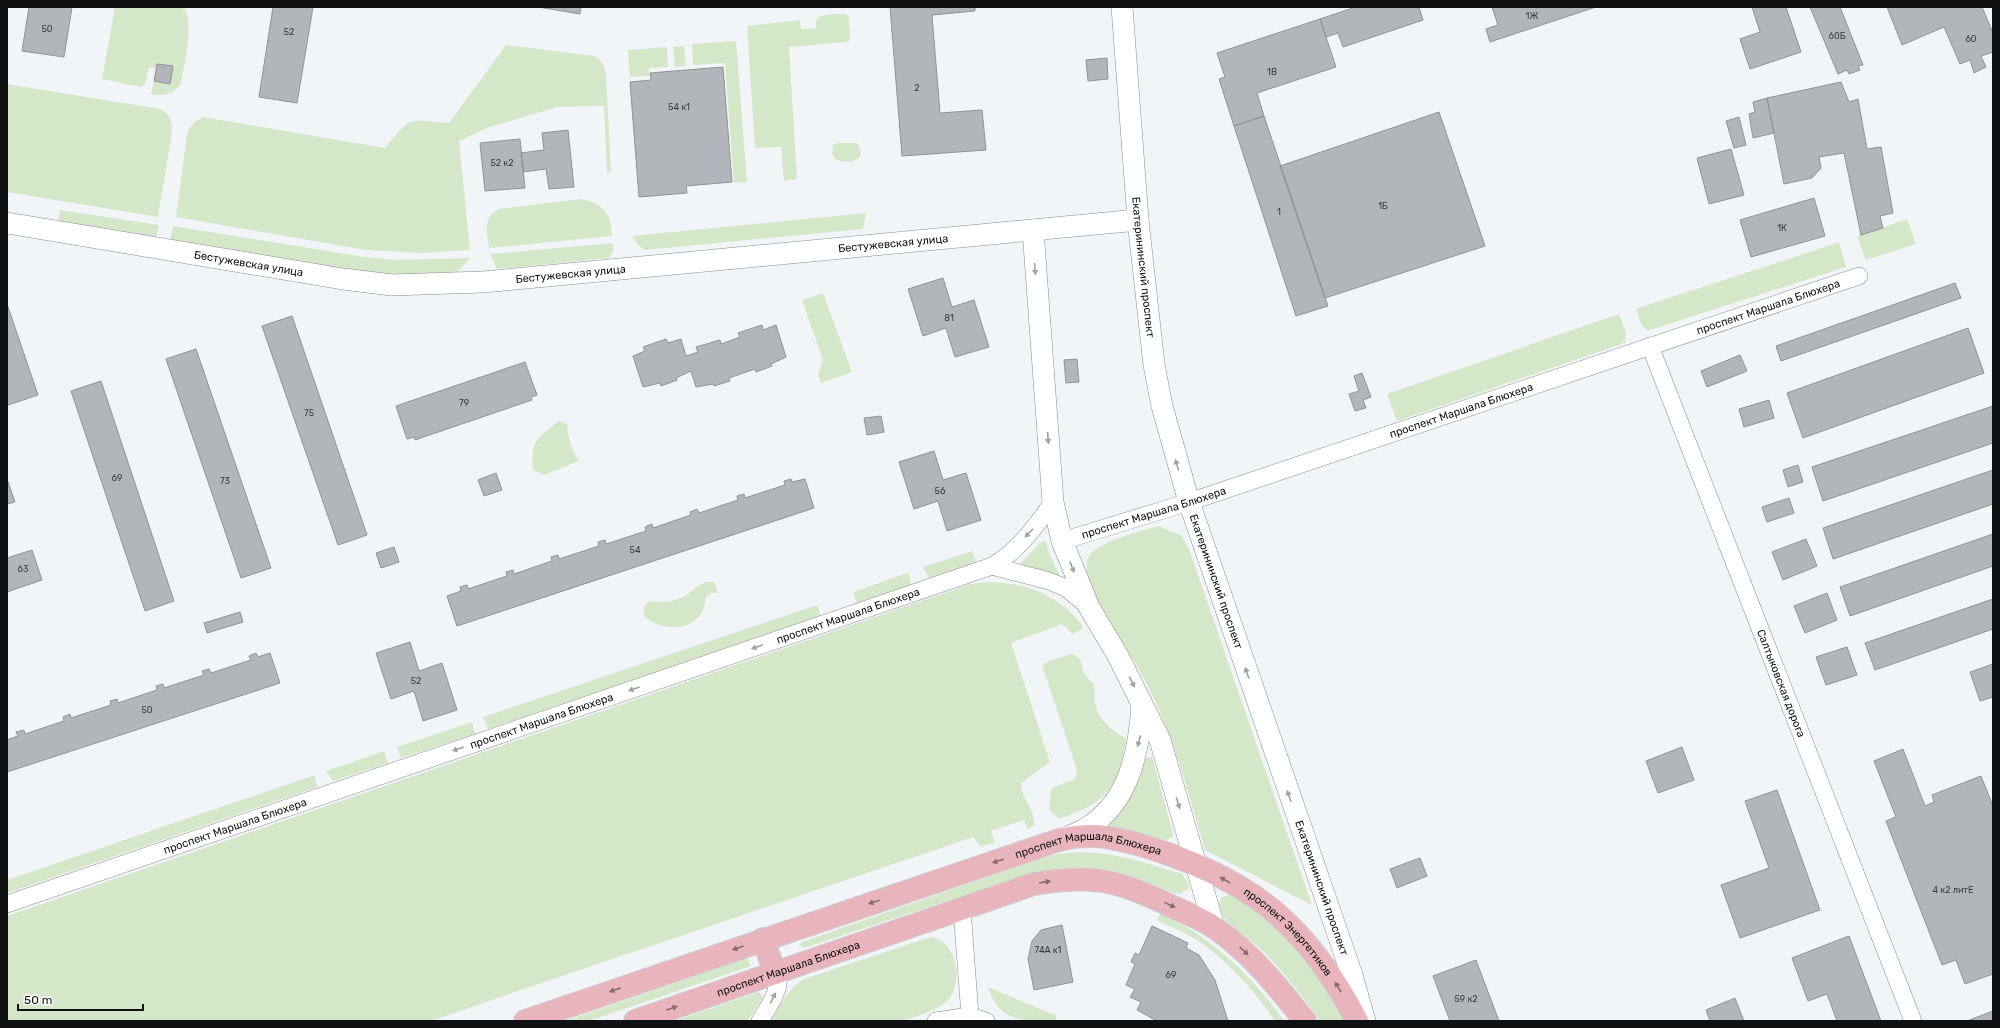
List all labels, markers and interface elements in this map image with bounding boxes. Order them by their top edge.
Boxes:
house number: 1Ж [1526,11,1538,21]
house number: 50 [41,24,53,34]
house number: 52 [284,27,294,37]
house number: 60Б [1829,31,1846,41]
house number: 60 [1965,34,1977,44]
house number: 1В [1267,67,1277,77]
house number: 2 [914,83,920,93]
house number: 54 к1 [668,102,690,112]
house number: 52 к2 [491,158,513,168]
street label: Екатерининский проспект [1129,196,1157,339]
house number: 1Б [1378,201,1388,211]
house number: 1 [1277,207,1281,217]
house number: 1К [1777,223,1787,233]
street label: Бестужевская улица [838,232,949,255]
street label: Бестужевская улица [193,248,304,279]
street label: Бестужевская улица [515,263,626,286]
one-way arrow [1032,263,1039,275]
street label: проспект Маршала Блюхера [1695,277,1842,337]
house number: 81 [944,313,954,323]
street label: проспект Маршала Блюхера [1388,380,1535,441]
house number: 79 [459,398,469,408]
house number: 75 [304,408,314,418]
one-way arrow [1044,432,1051,444]
one-way arrow [1174,458,1180,470]
house number: 69 [112,473,122,483]
house number: 73 [220,476,230,486]
street label: проспект Маршала Блюхера [1080,484,1228,542]
house number: 56 [935,486,946,496]
street label: Екатерининский проспект [1187,513,1245,651]
one-way arrow [1024,528,1034,538]
house number: 54 [630,545,641,555]
one-way arrow [1069,561,1075,573]
house number: 63 [18,564,28,574]
street label: проспект Маршала Блюхера [775,585,921,647]
street label: Салтыковская дорога [1754,628,1808,739]
one-way arrow [751,644,763,650]
one-way arrow [1243,667,1249,679]
house number: 52 [411,676,421,686]
one-way arrow [1128,676,1135,688]
one-way arrow [628,686,640,692]
street label: проспект Маршала Блюхера [468,690,615,752]
house number: 50 [141,705,153,715]
one-way arrow [1135,735,1141,747]
one-way arrow [452,746,464,752]
one-way arrow [1286,789,1292,801]
street label: проспект Маршала Блюхера [162,796,308,857]
one-way arrow [1175,797,1181,809]
street label: Екатерининский проспект [1292,819,1351,957]
street label: проспект Маршала Блюхера [1013,830,1163,861]
one-way arrow [991,858,1003,864]
one-way arrow [1219,877,1230,884]
one-way arrow [1039,879,1051,885]
street label: проспект Энергетиков [1241,885,1335,979]
house number: 4 к2 литЕ [1933,885,1973,895]
one-way arrow [868,899,880,905]
one-way arrow [1164,902,1176,908]
street label: проспект Маршала Блюхера [715,938,862,999]
one-way arrow [731,945,743,951]
house number: 74А к1 [1035,945,1062,955]
one-way arrow [1239,947,1249,956]
house number: 69 [1166,970,1176,980]
one-way arrow [1334,981,1341,993]
scale bar [18,986,143,1012]
one-way arrow [609,987,621,993]
one-way arrow [770,992,776,1004]
text: 50 m [24,993,52,1007]
house number: 59 к2 [1455,994,1478,1004]
one-way arrow [666,1005,678,1011]

